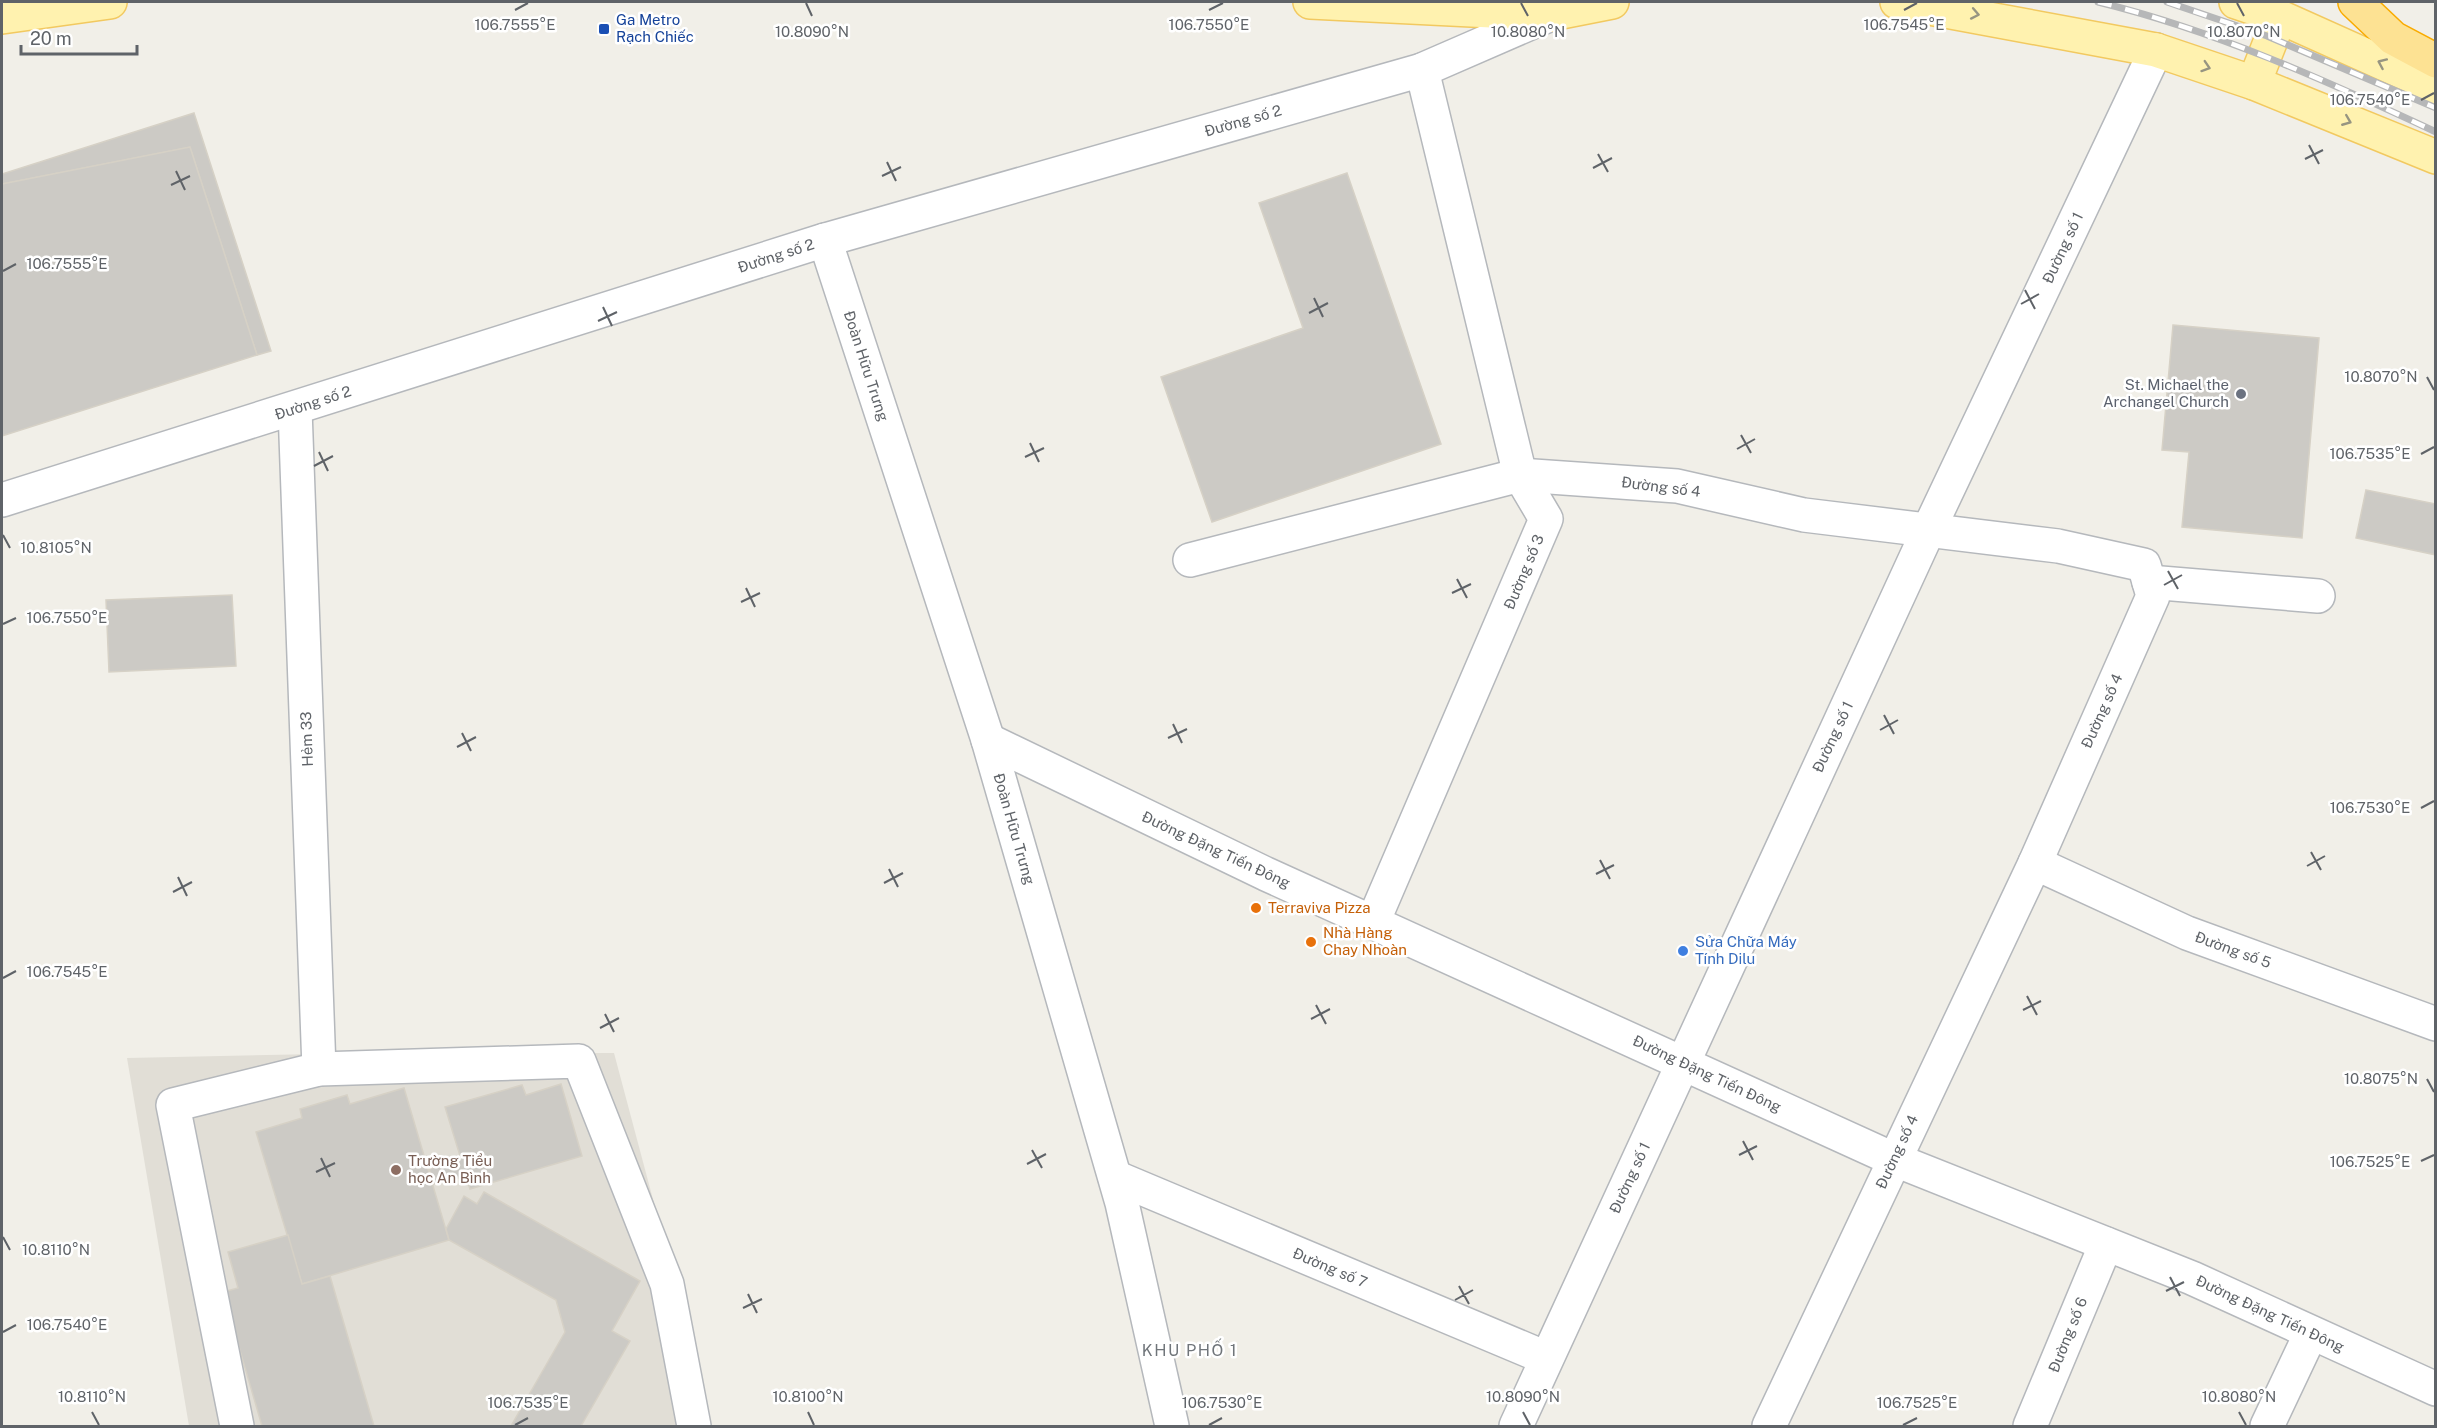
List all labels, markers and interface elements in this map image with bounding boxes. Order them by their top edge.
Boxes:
one-way arrow [1970,7,1980,20]
place label: Ga Metro Rạch Chiếc [616,11,694,45]
text: 106.7555°E [474,16,556,33]
text: 106.7550°E [1169,16,1249,33]
text: 106.7545°E [1864,16,1944,33]
scale bar [21,18,136,56]
marker: Ga Metro Rạch Chiếc [597,22,611,36]
text: 10.8090°N [775,23,849,40]
text: 10.8080°N [1491,23,1565,40]
text: 10.8070°N [2207,23,2281,40]
text: 20 m [30,28,72,49]
one-way arrow [2378,58,2389,70]
one-way arrow [2200,59,2211,72]
text: 106.7540°E [2330,91,2410,108]
street label: Đường số 2 [1202,101,1283,140]
one-way arrow [2340,114,2351,126]
street label: Đường số 1 [2039,210,2086,286]
street label: Đường số 2 [736,235,816,276]
text: 106.7555°E [26,255,108,272]
street label: Đoàn Hữu Trưng [841,308,892,423]
text: 10.8070°N [2344,368,2418,385]
place label: St. Michael the Archangel Church [2103,376,2229,410]
street label: Đường số 2 [273,382,353,423]
marker: St. Michael the Archangel Church [2234,387,2248,401]
text: 106.7535°E [2329,445,2411,462]
street label: Đường số 4 [1620,473,1702,500]
street label: Đường số 3 [1500,532,1547,612]
text: 10.8105°N [20,539,92,556]
text: 106.7550°E [27,609,107,626]
street label: Đường số 4 [2078,671,2126,751]
street label: Đường số 1 [1809,699,1856,775]
street label: Hẻm 33 [297,711,316,767]
street label: Đoàn Hữu Trưng [990,771,1039,887]
text: 106.7530°E [2330,799,2410,816]
street label: Đường Đặng Tiến Đông [1139,808,1293,891]
place label: Terraviva Pizza [1268,899,1371,916]
marker: Terraviva Pizza [1249,901,1263,915]
place label: Nhà Hàng Chay Nhoàn [1323,924,1407,958]
street label: Đường số 5 [2193,928,2274,971]
place label: Sửa Chữa Máy Tính Dilu [1695,933,1797,967]
marker: Nhà Hàng Chay Nhoàn [1304,935,1318,949]
marker: Sửa Chữa Máy Tính Dilu [1676,944,1690,958]
text: 106.7545°E [27,963,107,980]
street label: Đường Đặng Tiến Đông [1630,1032,1784,1115]
text: 10.8075°N [2344,1070,2418,1087]
street label: Đường số 4 [1872,1112,1921,1192]
street label: Đường số 1 [1606,1140,1653,1216]
place label: Trường Tiểu học An Bình [408,1152,492,1186]
text: 106.7525°E [2330,1153,2410,1170]
marker: Trường Tiểu học An Bình [389,1163,403,1177]
text: 10.8110°N [22,1241,90,1258]
street label: Đường số 7 [1290,1244,1370,1291]
street label: Đường Đặng Tiến Đông [2193,1272,2347,1355]
street label: Đường số 6 [2045,1295,2090,1375]
text: 106.7540°E [27,1316,107,1333]
district label: KHU PHỐ 1 [1142,1338,1238,1360]
text: 10.8110°N [58,1388,126,1405]
text: 10.8100°N [773,1388,844,1405]
text: 10.8090°N [1486,1388,1560,1405]
text: 10.8080°N [2202,1388,2276,1405]
text: 106.7535°E [487,1394,569,1411]
text: 106.7530°E [1182,1394,1262,1411]
text: 106.7525°E [1877,1394,1957,1411]

